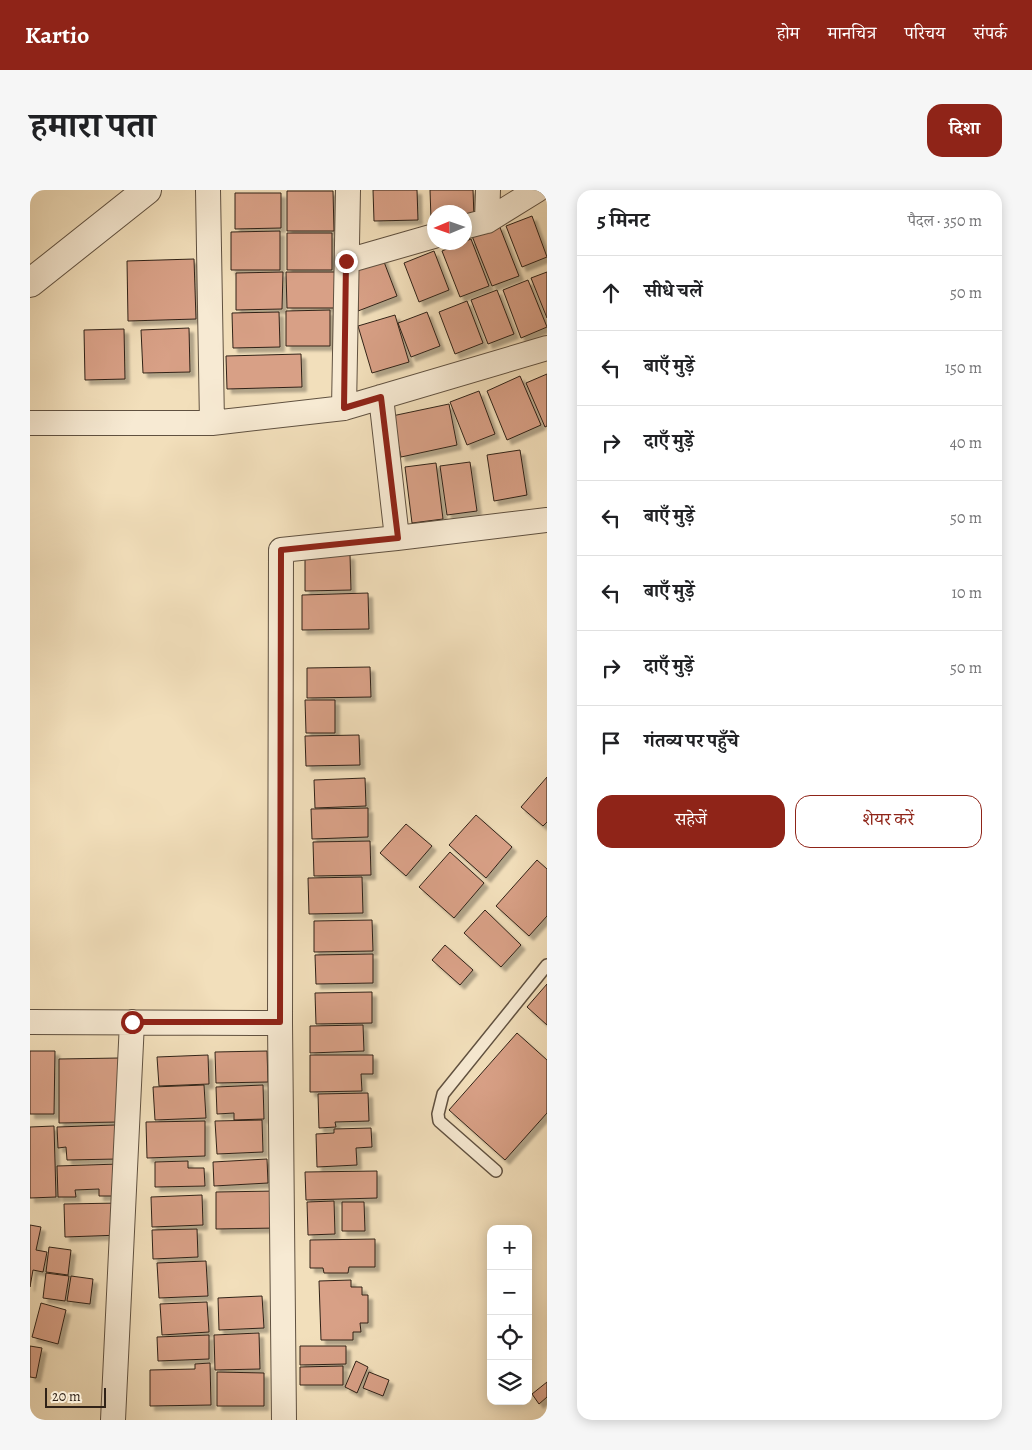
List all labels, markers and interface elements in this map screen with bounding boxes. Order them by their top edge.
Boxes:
text: Kartio [25,19,89,51]
text: होम [777,21,800,45]
text: मानचित्र [828,21,876,45]
text: परिचय [904,21,945,45]
text: संपर्क [973,21,1007,45]
text: हमारा पता [30,101,155,149]
button: दिशा [927,104,1002,157]
north arrow [427,205,472,250]
text: 5 मिनट [597,206,649,234]
text: पैदल · 350 m [908,210,982,232]
route end [335,250,358,273]
text: सीधे चलें [644,278,702,304]
icon: ahead [597,279,625,307]
text: 50 m [950,282,982,304]
text: बाएँ मुड़ें [644,353,694,379]
icon: left [597,354,625,382]
text: 150 m [945,357,982,379]
text: दाएँ मुड़ें [644,428,694,454]
icon: right [597,429,625,457]
text: 40 m [950,432,982,454]
text: बाएँ मुड़ें [644,503,694,529]
icon: left [597,504,625,532]
text: 50 m [950,507,982,529]
text: बाएँ मुड़ें [644,578,694,604]
icon: left [597,579,625,607]
text: 10 m [952,582,982,604]
text: दाएँ मुड़ें [644,653,694,679]
icon: right [597,654,625,682]
text: 50 m [950,657,982,679]
text: गंतव्य पर पहुँचे [644,728,739,754]
icon: arrive [597,729,625,757]
button: सहेजें [597,795,785,848]
button: शेयर करें [795,795,982,848]
route start [121,1011,144,1034]
map controls [487,1225,532,1405]
button: + [487,1225,532,1270]
button: − [487,1270,532,1315]
button: locate [487,1315,532,1360]
button: layers [487,1360,532,1405]
scale bar [45,1385,106,1408]
text: 20 m [52,1387,81,1406]

